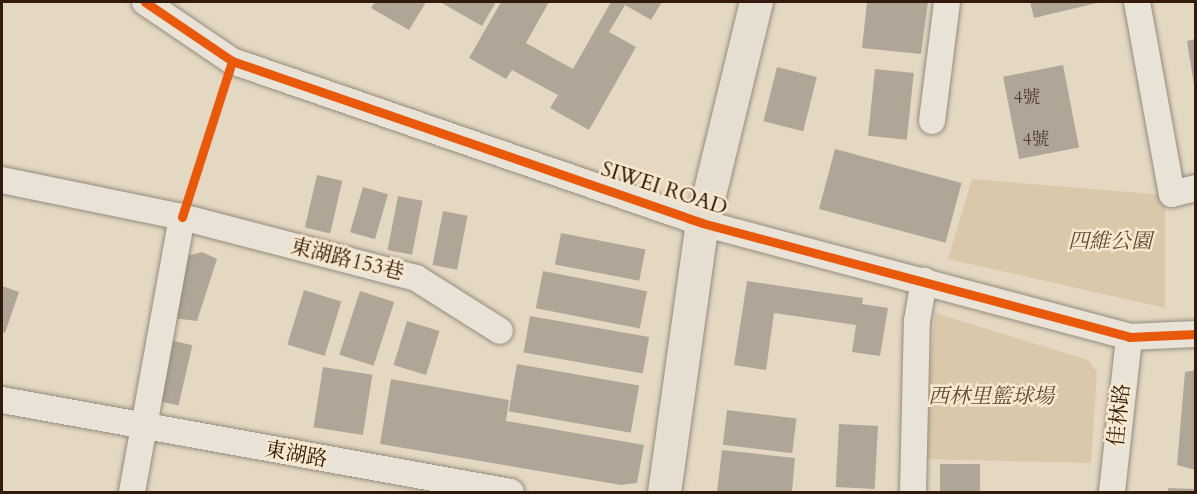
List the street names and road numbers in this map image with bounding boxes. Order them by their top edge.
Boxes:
street label: SIWEI ROAD [598,157,730,221]
street label: 東湖路153巷 [288,234,406,286]
street label: 佳林路 [1104,382,1136,448]
street label: 東湖路 [263,437,329,473]

